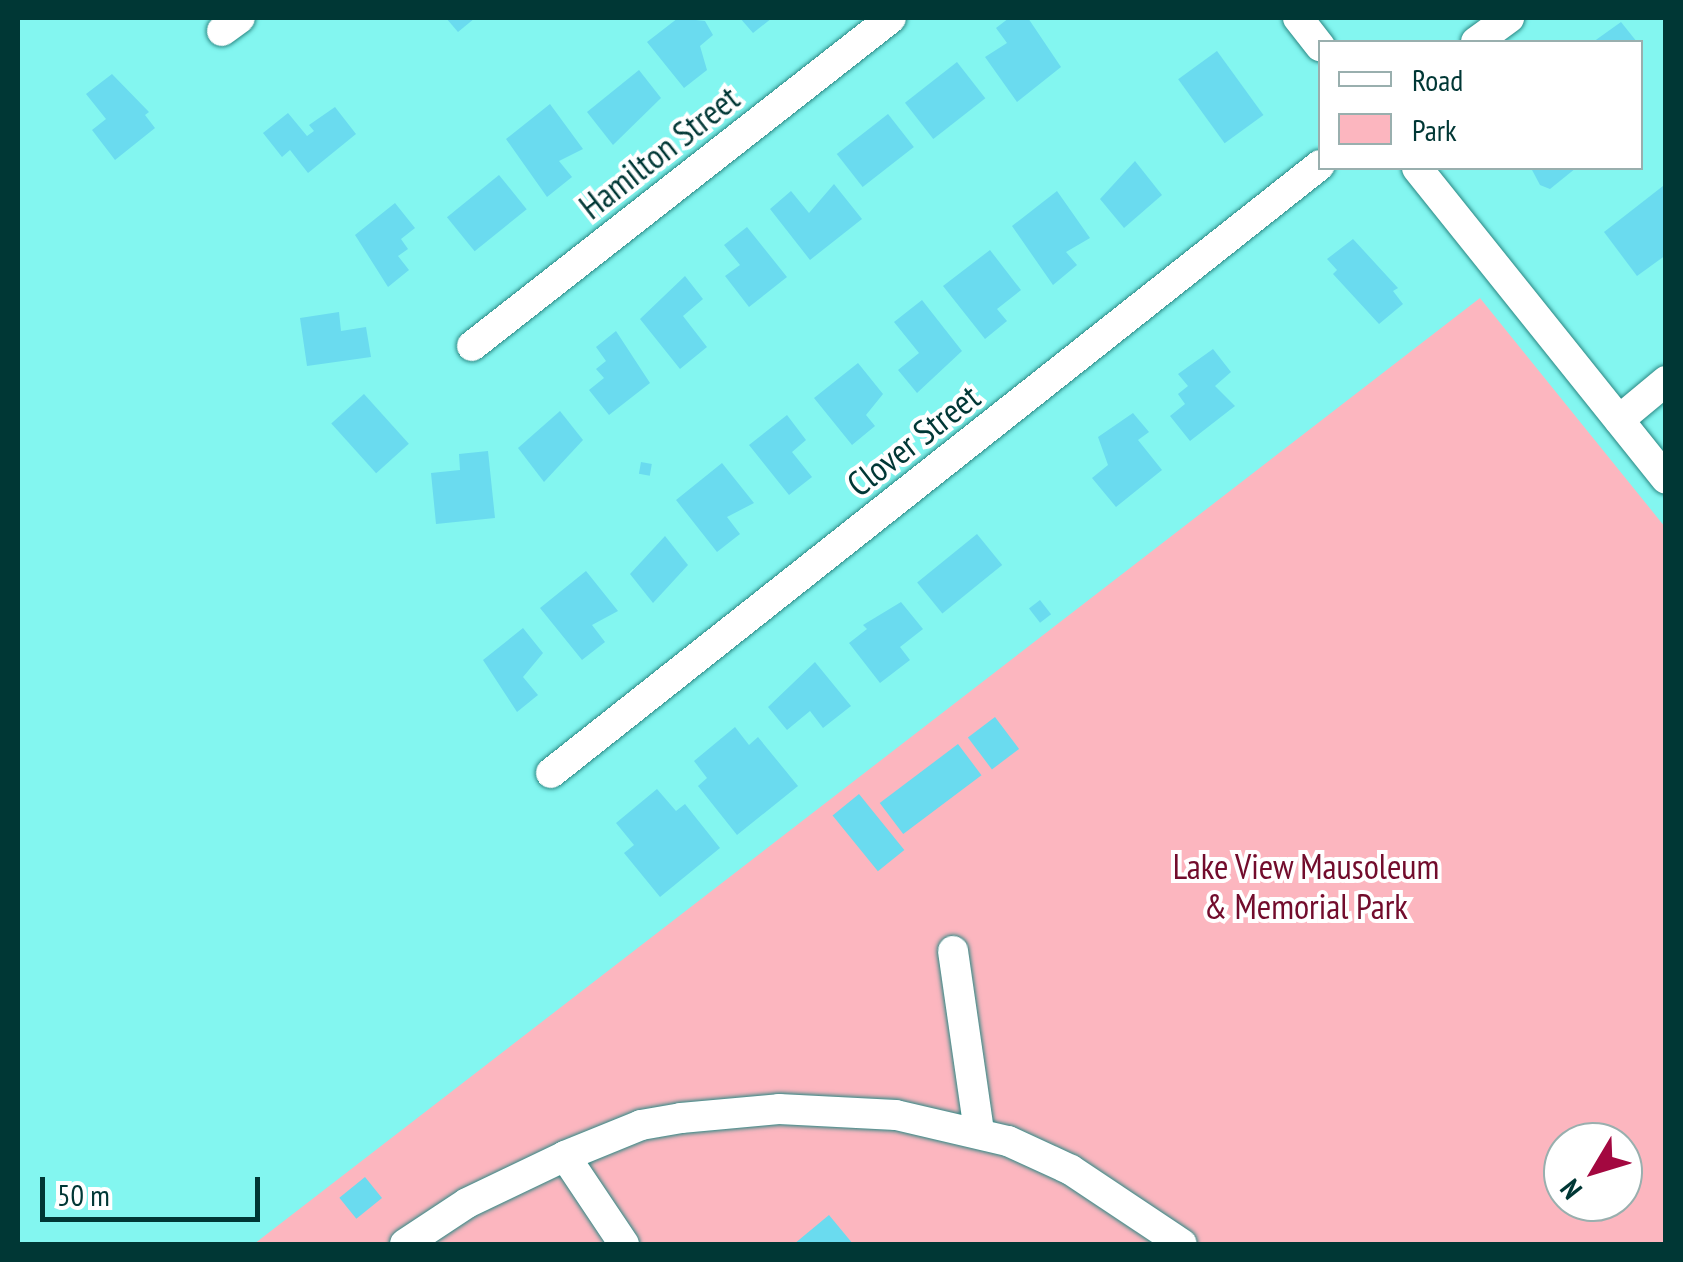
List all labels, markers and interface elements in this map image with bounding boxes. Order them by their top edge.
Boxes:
legend [1318,40,1643,170]
text: Road [1412,60,1463,99]
street label: Hamilton Street [571,77,747,227]
text: Park [1412,110,1457,149]
street label: Clover Street [838,375,988,505]
park label: Lake View Mausoleum & Memorial Park [1172,845,1440,927]
north arrow [1543,1122,1643,1222]
scale bar [45,1157,265,1219]
text: N [1551,1172,1590,1207]
text: 50 m [57,1175,110,1214]

